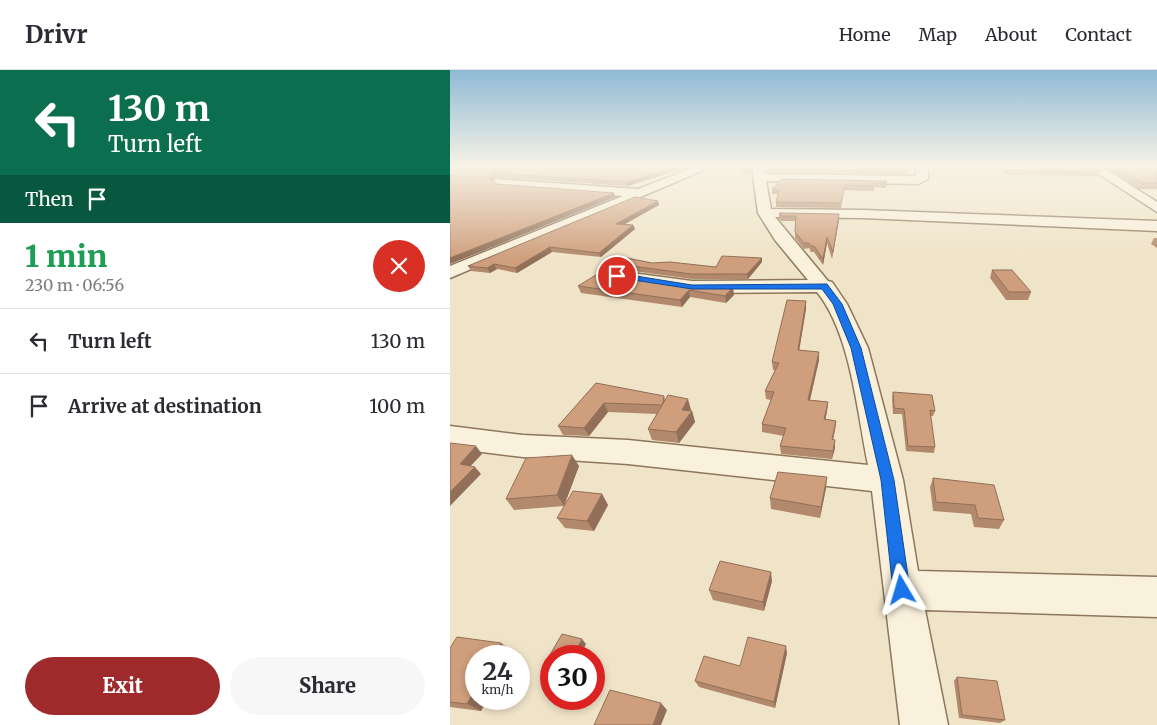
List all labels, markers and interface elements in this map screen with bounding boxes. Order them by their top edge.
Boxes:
text: Drivr [25,19,88,50]
text: Home [839,23,891,46]
text: Map [919,23,957,46]
text: About [985,23,1037,46]
text: Contact [1065,23,1132,46]
text: 130 m [108,87,210,131]
icon: left [25,90,90,155]
text: Turn left [108,130,202,158]
icon: arrive [83,185,111,213]
text: Then [25,187,73,211]
text: 1 min [25,237,107,275]
button: close [373,240,425,292]
pin [596,255,638,297]
icon: arrive [603,262,631,290]
text: 230 m · 06:56 [25,275,124,295]
icon: left [25,327,53,355]
text: Turn left [68,329,152,353]
text: 130 m [371,329,425,353]
icon: arrive [25,392,53,420]
text: Arrive at destination [68,394,262,418]
text: 100 m [369,394,425,418]
position arrow [875,563,927,615]
speed limit sign: 30 [540,645,605,710]
text: 24 [482,655,513,687]
button: Exit [25,657,220,715]
button: Share [230,657,425,715]
text: km/h [482,682,513,697]

